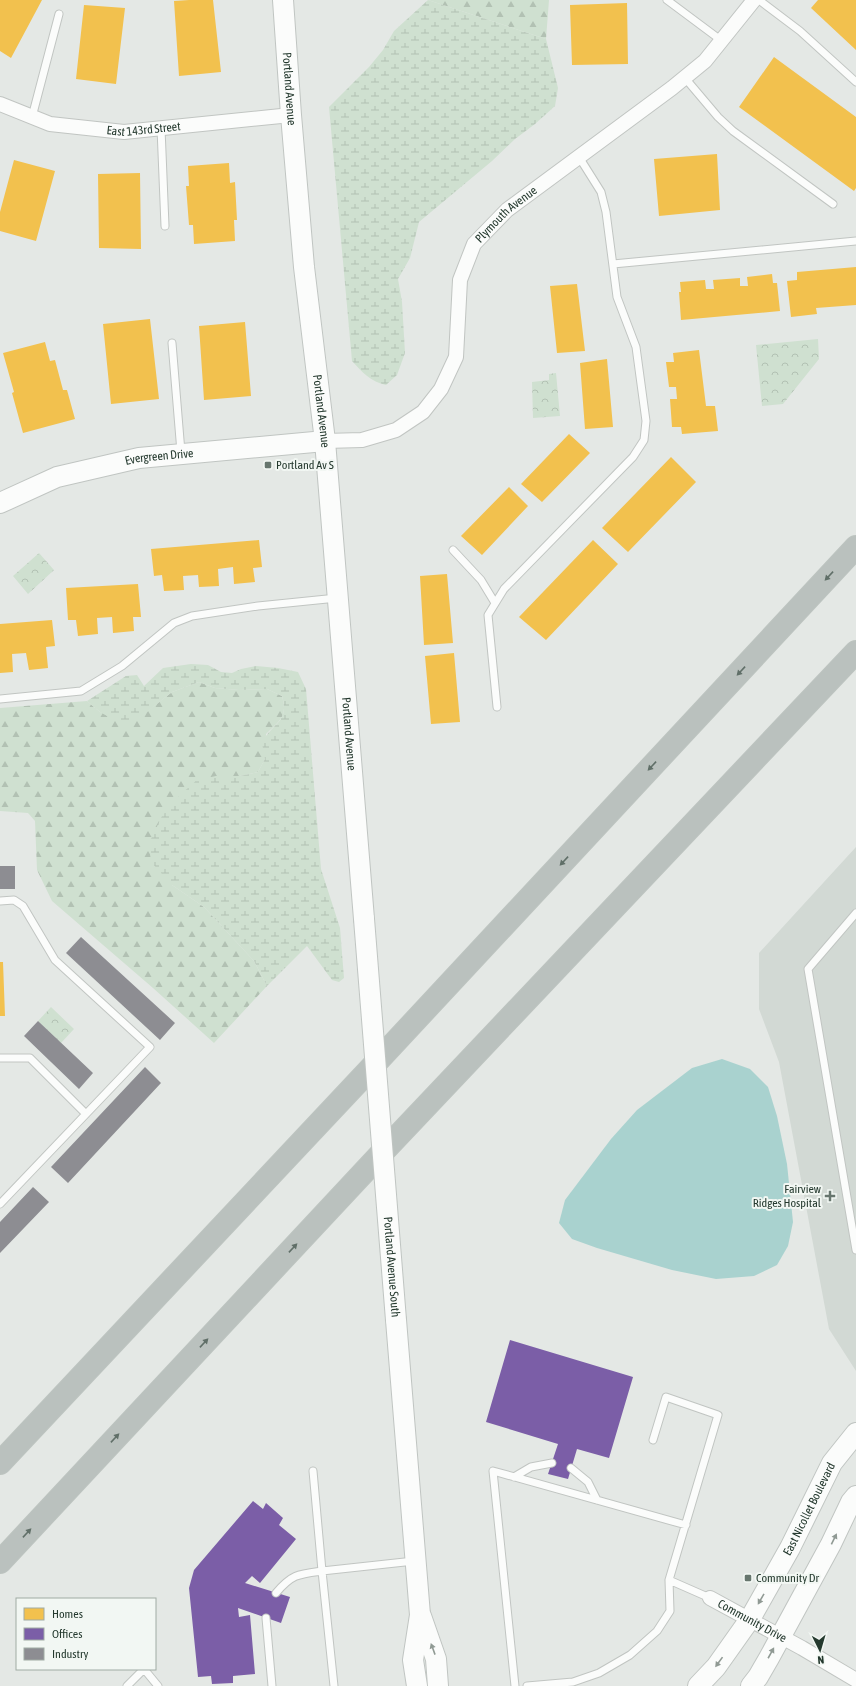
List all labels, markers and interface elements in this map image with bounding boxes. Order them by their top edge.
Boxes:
street label: Portland Avenue [280,52,299,126]
street label: East 143rd Street [106,119,182,139]
street label: Plymouth Avenue [472,183,540,245]
street label: Portland Avenue [310,374,333,448]
street label: Evergreen Drive [123,446,194,468]
place label: Portland Av S [276,458,334,472]
marker: Portland Av S [263,460,273,470]
one-way arrow [825,571,834,581]
one-way arrow [736,666,746,676]
street label: Portland Avenue [339,697,359,771]
one-way arrow [647,761,657,771]
one-way arrow [559,856,568,866]
place label: Fairview Ridges Hospital [753,1182,822,1210]
marker: Fairview Ridges Hospital [824,1190,836,1202]
street label: Portland Avenue South [381,1216,403,1318]
one-way arrow [288,1243,298,1253]
one-way arrow [199,1338,209,1348]
one-way arrow [111,1433,120,1443]
street label: East Nicollet Boulevard [780,1460,838,1558]
one-way arrow [22,1528,31,1538]
one-way arrow [831,1533,837,1545]
place label: Community Dr [756,1571,819,1585]
marker: Community Dr [743,1573,753,1583]
one-way arrow [758,1593,765,1605]
street label: Community Drive [715,1597,789,1645]
legend [16,1598,156,1670]
text: Homes [52,1607,83,1621]
text: Offices [52,1627,82,1641]
north arrow [800,1630,840,1670]
one-way arrow [430,1643,436,1655]
text: Industry [52,1647,89,1661]
one-way arrow [768,1647,775,1659]
text: N [817,1654,825,1666]
one-way arrow [715,1657,723,1667]

